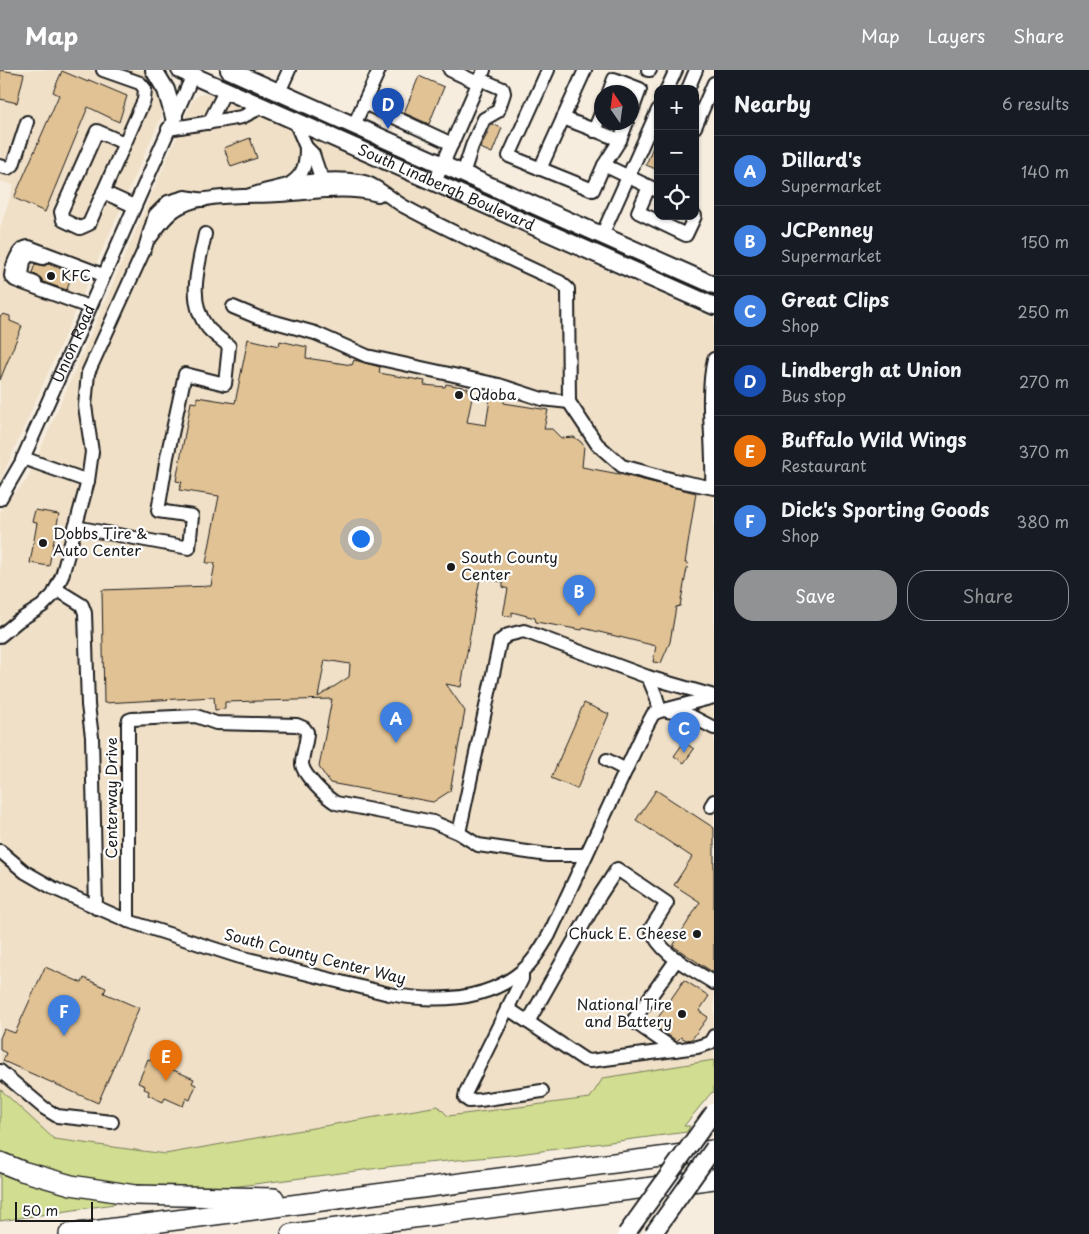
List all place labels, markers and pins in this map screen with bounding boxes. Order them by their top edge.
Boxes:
pin: D [372,88,404,129]
place label: KFC [61,263,91,286]
marker: KFC [45,270,57,282]
place label: Qdoba [469,382,517,405]
marker: Qdoba [453,389,465,401]
place label: Dobbs Tire & Auto Center [53,521,148,561]
marker: Dobbs Tire & Auto Center [37,537,49,549]
place label: South County Center [461,545,558,585]
marker: South County Center [445,561,457,573]
pin: B [563,575,595,616]
pin: A [380,702,412,743]
pin: C [668,712,700,753]
place label: Chuck E. Cheese [568,921,687,944]
marker: Chuck E. Cheese [691,928,703,940]
place label: National Tire and Battery [577,992,672,1032]
pin: F [48,995,80,1036]
marker: National Tire and Battery [676,1008,688,1020]
pin: E [150,1040,182,1081]

